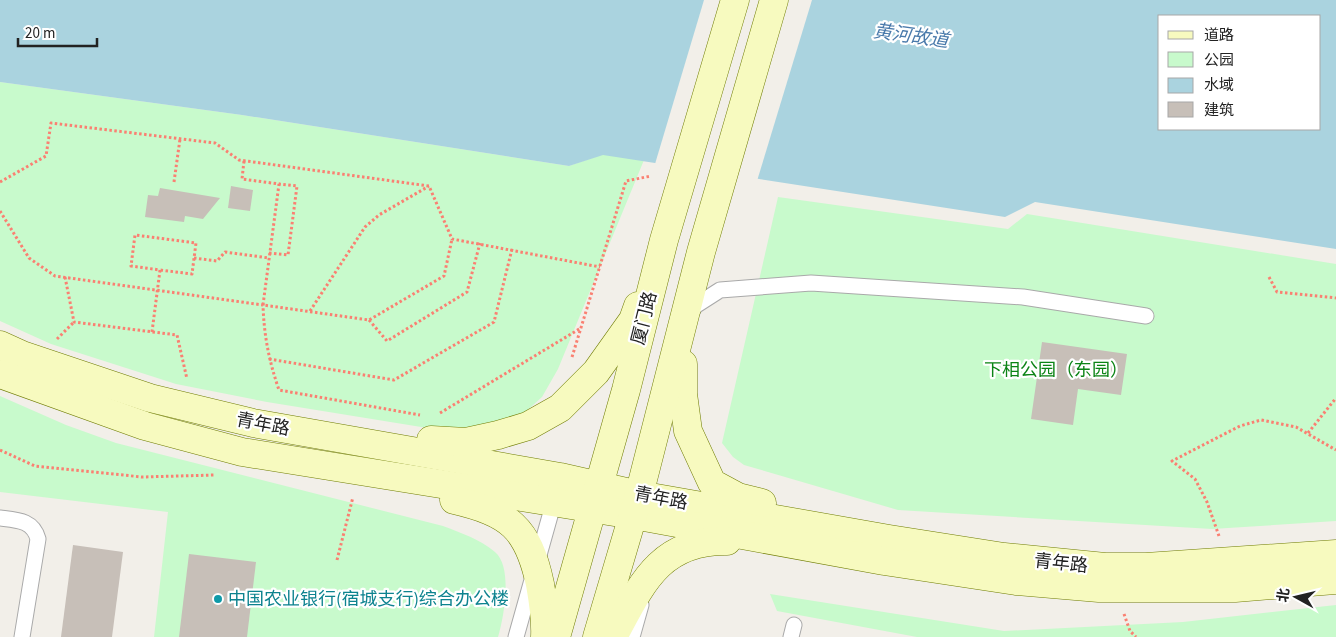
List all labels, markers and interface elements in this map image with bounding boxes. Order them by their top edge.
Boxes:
scale bar [18,15,96,47]
legend [1158,15,1321,130]
water label: 黄河故道 [871,18,953,56]
text: 20 m [25,23,55,44]
text: 道路 [1204,25,1234,46]
text: 公园 [1204,50,1234,71]
text: 水域 [1204,75,1234,96]
text: 建筑 [1204,100,1234,121]
street label: 厦门路 [626,289,663,347]
park label: 下相公园（东园） [984,358,1128,383]
street label: 青年路 [234,407,292,442]
street label: 青年路 [632,481,690,516]
street label: 青年路 [1033,548,1089,579]
north arrow [1271,572,1321,622]
place label: 中国农业银行(宿城支行)综合办公楼 [228,587,509,612]
text: 北 [1273,587,1295,604]
marker: 中国农业银行(宿城支行)综合办公楼 [212,593,224,605]

